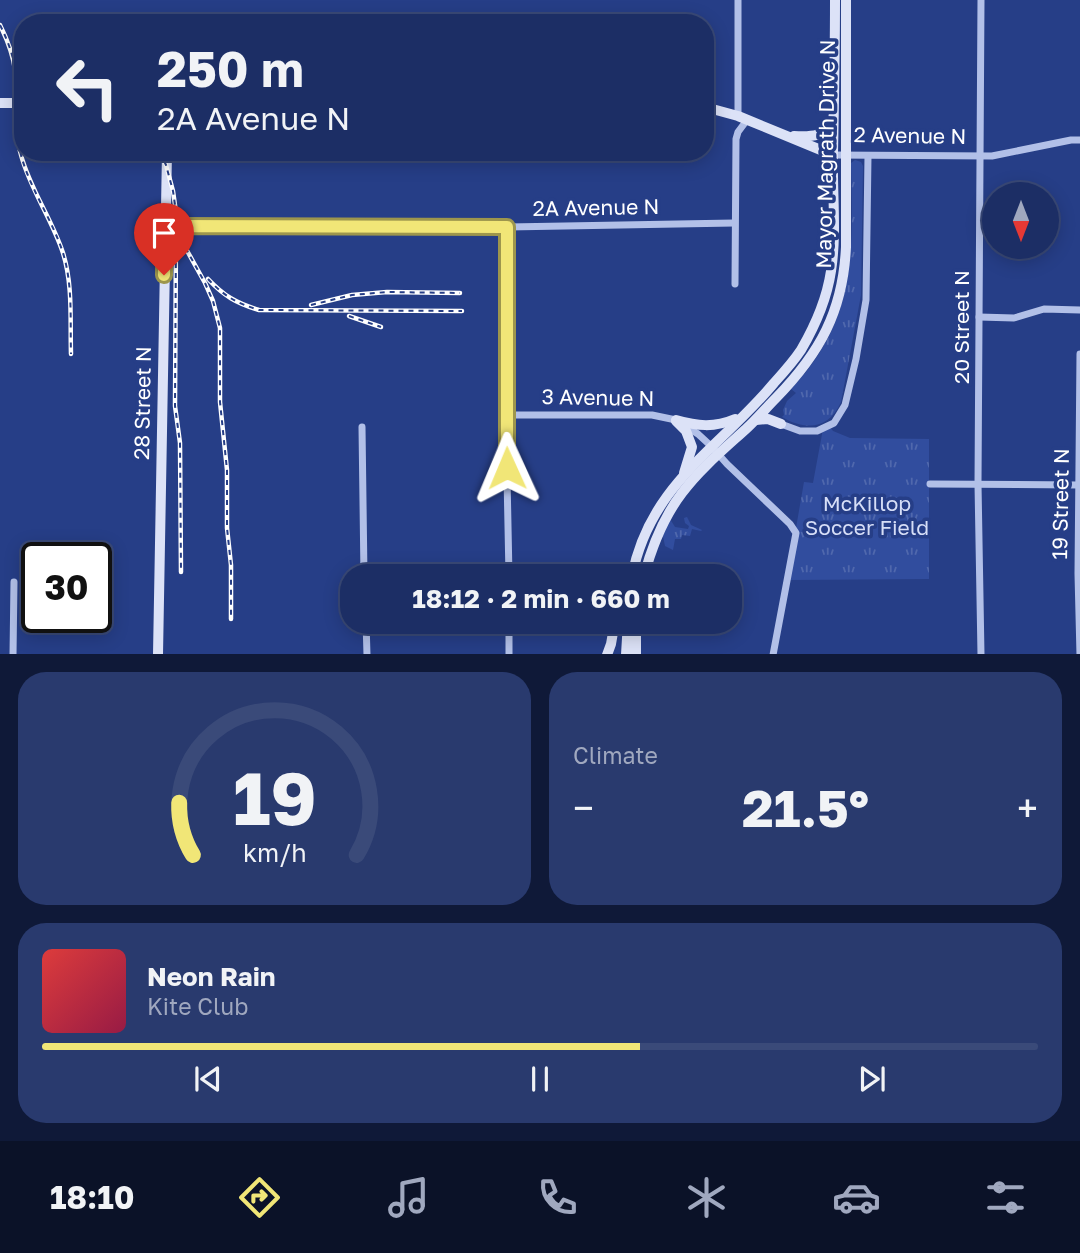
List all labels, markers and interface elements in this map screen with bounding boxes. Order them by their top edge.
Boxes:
text: 250 m [157,39,304,98]
street label: Mayor Magrath Drive N [810,39,840,269]
icon: left [42,42,133,133]
text: 2A Avenue N [157,99,350,137]
street label: 2 Avenue N [853,121,967,149]
north arrow [982,182,1059,259]
map controls [982,182,1059,259]
street label: 2A Avenue N [532,193,660,221]
pin [134,203,194,275]
icon: arrive [145,214,183,252]
street label: 20 Street N [948,270,974,384]
street label: 28 Street N [128,346,156,460]
street label: 3 Avenue N [541,383,655,411]
position arrow [470,431,544,505]
street label: 19 Street N [1046,448,1074,560]
park label: McKillop Soccer Field [805,490,929,540]
speed limit sign: 30 [21,542,112,633]
text: 18:12 · 2 min · 660 m [412,583,670,614]
text: Climate [573,741,658,769]
text: 19 [233,754,316,841]
text: 21.5° [742,776,869,838]
text: − [573,785,594,830]
text: + [1017,785,1038,830]
text: km/h [243,836,306,867]
text: Neon Rain [147,961,276,992]
text: Kite Club [147,992,248,1020]
icon: previous [189,1060,227,1098]
icon: pause [521,1060,559,1098]
icon: next [853,1060,891,1098]
icon: directions [235,1173,284,1222]
icon: music [384,1173,433,1222]
icon: phone [533,1173,582,1222]
icon: climate [682,1173,731,1222]
icon: car [832,1173,881,1222]
icon: filters [981,1173,1030,1222]
text: 18:10 [50,1178,135,1216]

